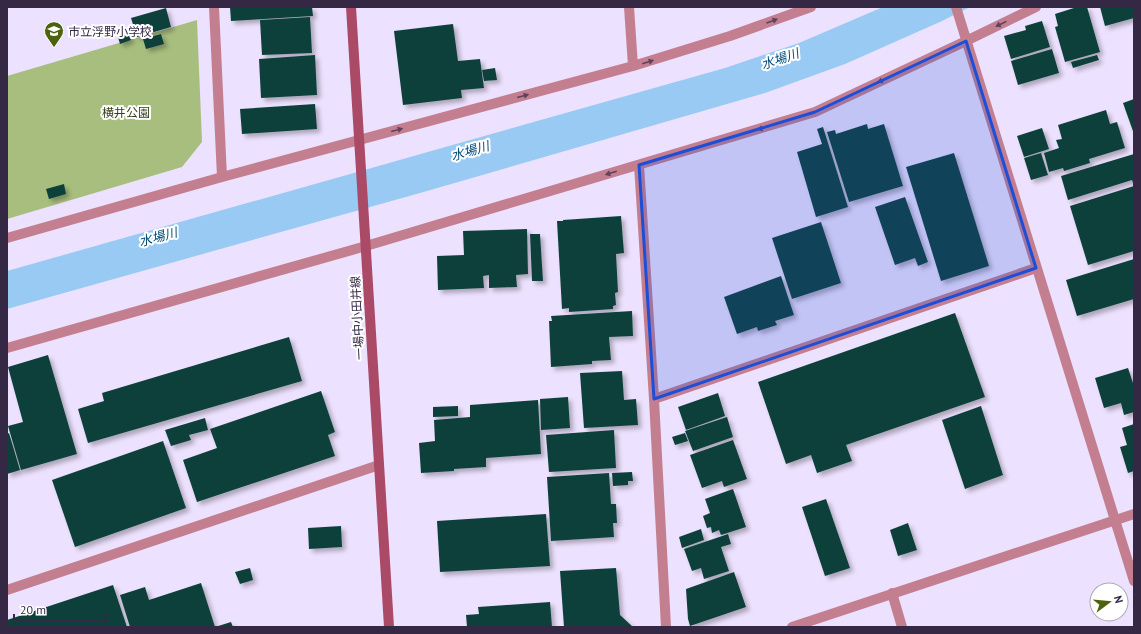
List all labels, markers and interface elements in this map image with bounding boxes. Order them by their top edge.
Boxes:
one-way arrow [766,18,778,24]
school or university icon: 市立浮野小学校 [43,20,65,48]
one-way arrow [995,21,1006,27]
place label: 市立浮野小学校 [68,24,152,39]
water label: 水場川 [759,44,803,73]
one-way arrow [643,59,655,65]
one-way arrow [878,77,889,83]
one-way arrow [517,93,529,99]
park label: 横井公園 [102,105,150,120]
one-way arrow [756,125,768,131]
one-way arrow [392,127,404,133]
water label: 水場川 [449,137,493,165]
one-way arrow [605,170,617,176]
water label: 水場川 [137,223,181,250]
street label: 一場中小田井線 [347,276,367,360]
north arrow [1089,582,1129,622]
text: N [1111,594,1126,605]
scale bar [14,596,106,622]
text: 20 m [20,602,46,617]

